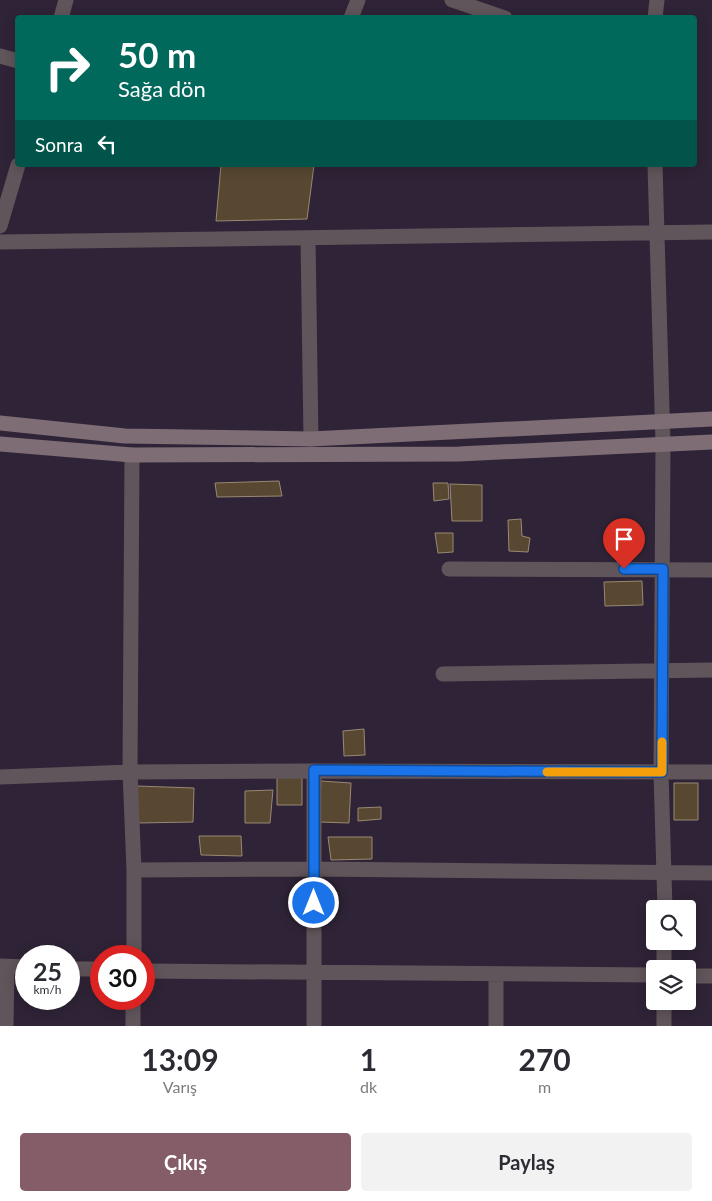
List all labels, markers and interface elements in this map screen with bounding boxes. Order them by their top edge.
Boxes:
text: 50 m [118,33,196,75]
icon: right [35,35,100,100]
text: Sağa dön [118,75,206,102]
icon: left [93,130,121,158]
text: Sonra [35,133,83,156]
pin [603,518,645,569]
icon: arrive [610,525,638,553]
position arrow [287,876,339,928]
map controls [646,900,696,1010]
button: search [646,900,696,950]
speed limit sign: 30 [90,945,155,1010]
text: 25 [33,956,62,986]
button: layers [646,960,696,1010]
text: km/h [33,982,62,997]
text: 13:09 [141,1041,219,1077]
text: 1 [360,1041,377,1077]
text: 270 [519,1041,571,1077]
text: Varış [163,1077,197,1096]
text: dk [360,1077,377,1096]
text: m [538,1077,551,1096]
button: Çıkış [20,1133,351,1191]
button: Paylaş [361,1133,692,1191]

